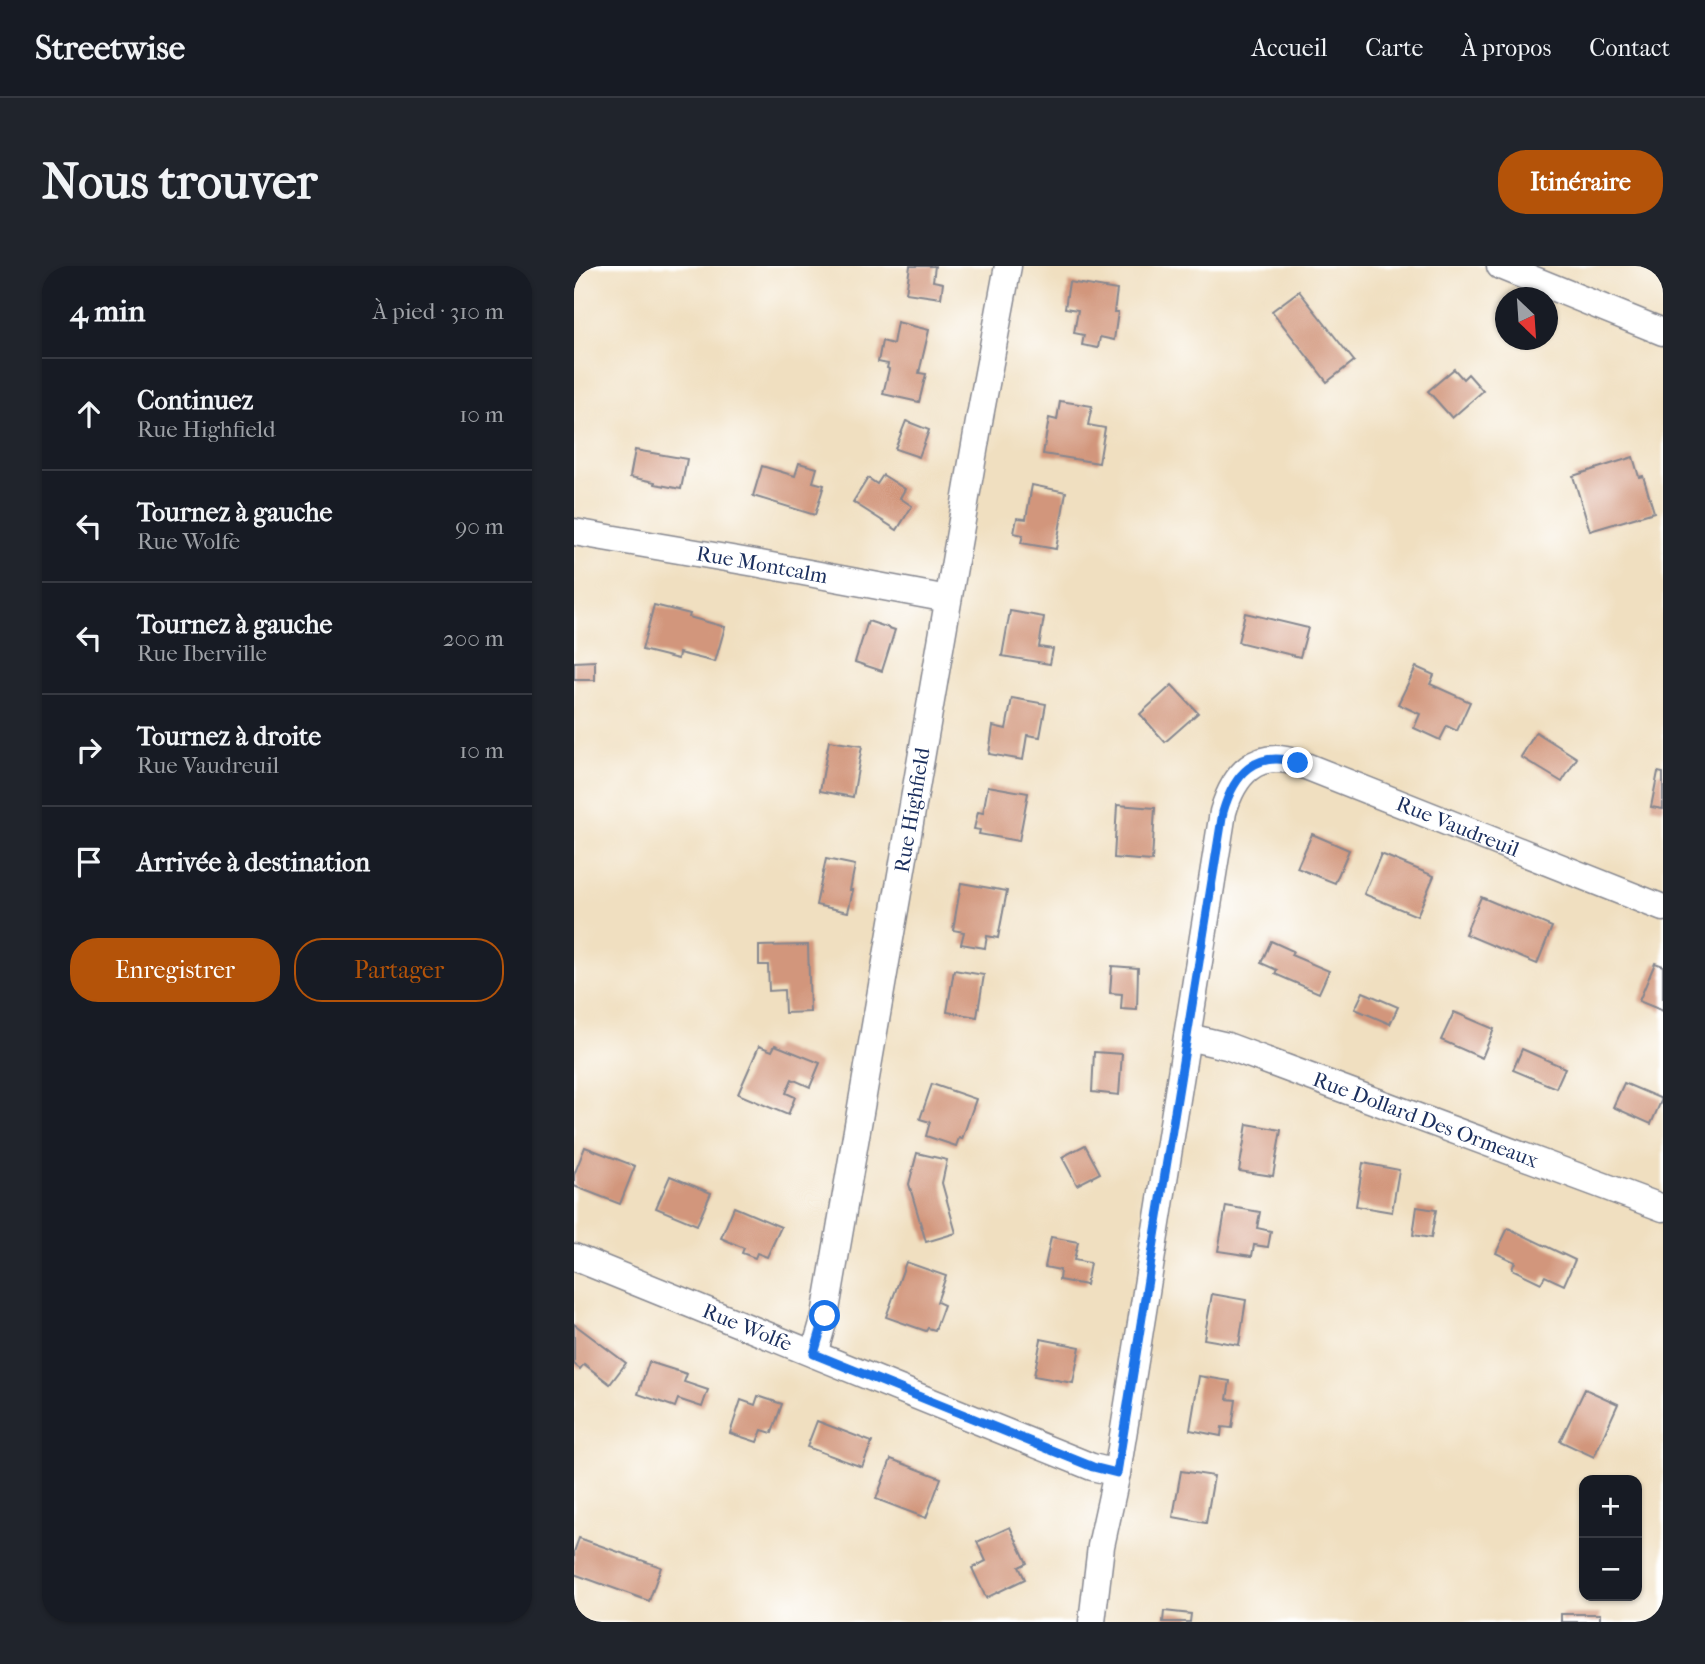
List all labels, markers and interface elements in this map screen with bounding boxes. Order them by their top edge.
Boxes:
text: Streetwise [35,29,185,68]
text: Accueil [1252,34,1327,62]
text: Carte [1365,34,1423,62]
text: À propos [1461,34,1551,62]
text: Contact [1589,34,1670,62]
button: Itinéraire [1498,150,1663,214]
text: Nous trouver [42,153,317,211]
north arrow [1495,287,1558,350]
text: 4 min [70,294,145,329]
text: À pied · 310 m [372,298,504,325]
text: Continuez [137,385,253,416]
icon: ahead [70,395,108,433]
text: 10 m [459,401,504,428]
text: Rue Highfield [137,416,275,443]
text: Tournez à gauche [137,497,332,528]
icon: left [70,507,108,545]
text: 90 m [455,513,504,540]
text: Rue Wolfe [137,528,240,555]
street label: Rue Montcalm [695,541,830,588]
text: Tournez à gauche [137,609,332,640]
icon: left [70,619,108,657]
text: 200 m [443,625,504,652]
text: Rue Iberville [137,640,267,667]
text: Tournez à droite [137,721,321,752]
icon: right [70,731,108,769]
text: 10 m [459,737,504,764]
street label: Rue Highfield [890,745,935,874]
route end [1282,747,1313,778]
text: Rue Vaudreuil [137,752,279,779]
street label: Rue Vaudreuil [1393,791,1523,862]
icon: arrive [70,843,108,881]
text: Arrivée à destination [137,847,370,878]
button: Enregistrer [70,938,280,1002]
button: Partager [294,938,504,1002]
street label: Rue Dollard Des Ormeaux [1310,1067,1542,1173]
street label: Rue Wolfe [699,1298,795,1356]
route start [809,1300,840,1331]
map controls [1579,1475,1642,1601]
button: + [1579,1475,1642,1538]
button: − [1579,1538,1642,1601]

